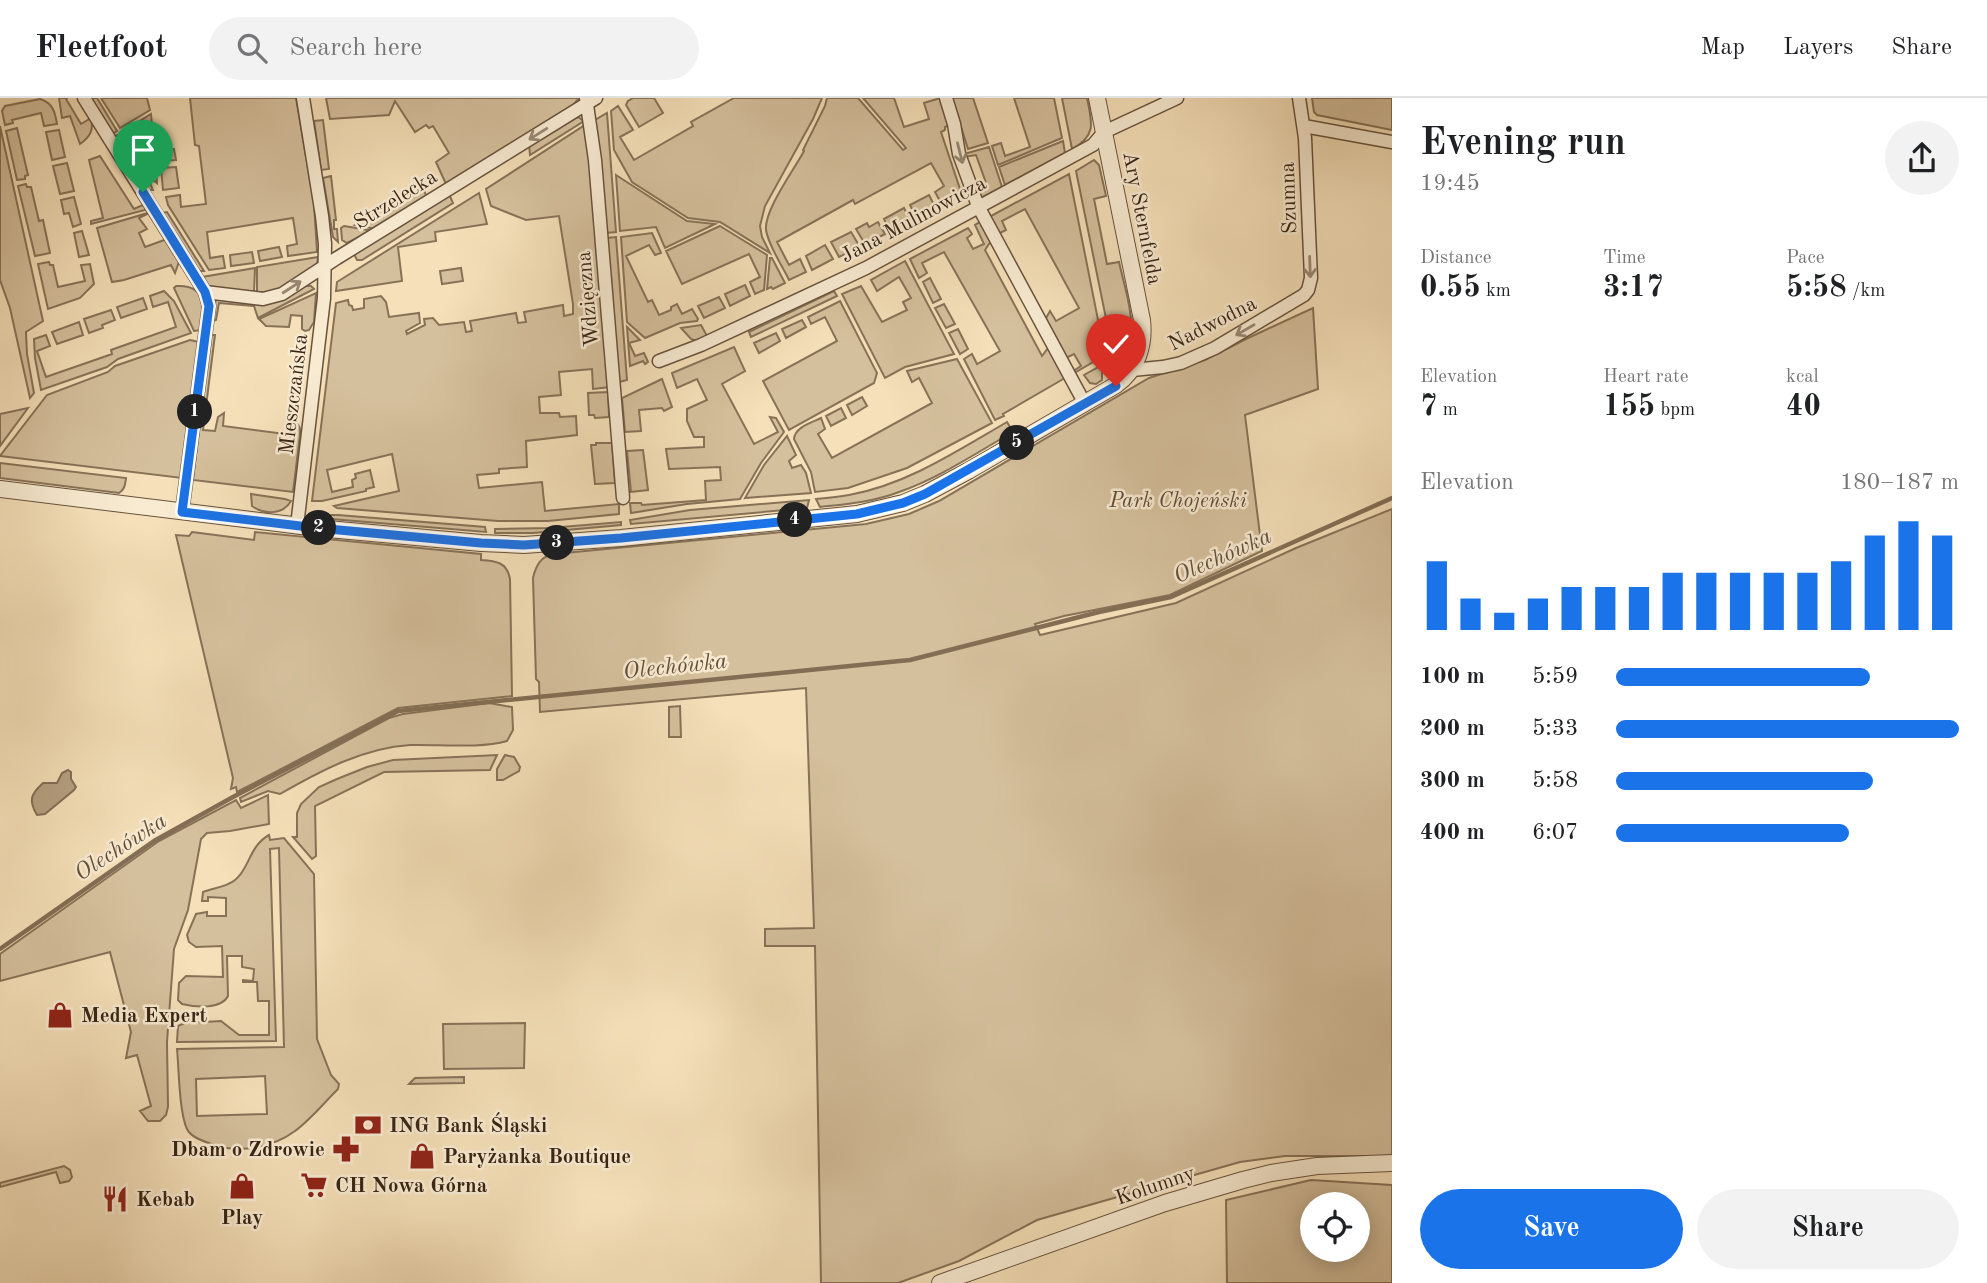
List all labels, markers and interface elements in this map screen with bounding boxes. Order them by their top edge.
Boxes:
search box [209,17,699,80]
icon: search [233,29,271,67]
text: Fleetfoot [35,32,167,65]
text: Search here [289,35,422,61]
text: Map [1701,36,1745,60]
text: Layers [1783,36,1853,60]
text: Share [1891,36,1952,60]
pin [113,120,173,192]
button: share [1885,121,1959,195]
text: Evening run [1420,125,1626,163]
one-way arrow [528,127,548,141]
icon: arrive [124,131,162,169]
one-way arrow [954,141,967,163]
street label: Ary Sternfelda [1118,150,1165,287]
street label: Szumna [1278,162,1301,234]
street label: Strzelecka [351,167,441,234]
text: 19:45 [1420,172,1480,195]
street label: Jana Mulinowicza [837,173,990,268]
text: Distance [1420,249,1492,268]
text: Time [1603,249,1646,268]
text: Pace [1786,249,1825,268]
street label: Wdzięczna [574,250,603,348]
one-way arrow [1303,256,1317,279]
text: 0.55 [1420,273,1481,303]
text: 3:17 [1603,273,1664,303]
text: 5:58 [1786,273,1847,303]
one-way arrow [282,280,301,295]
text: km [1481,282,1511,301]
text: /km [1847,282,1885,301]
street label: Nadwodna [1165,293,1260,355]
pin [1086,314,1146,386]
one-way arrow [1236,323,1256,337]
icon: check [1097,325,1135,363]
street label: Mieszczańska [277,332,312,456]
text: Elevation [1420,368,1497,387]
text: Heart rate [1603,368,1688,387]
text: kcal [1786,368,1819,387]
text: 7 [1420,392,1437,422]
text: 155 [1603,392,1655,422]
text: 40 [1786,392,1821,422]
pin: 1 [178,394,212,430]
text: m [1437,401,1458,420]
text: bpm [1655,401,1695,420]
text: 1 [189,402,200,421]
pin: 5 [1000,426,1034,460]
text: 5 [1011,433,1022,452]
text: Elevation [1420,471,1514,494]
text: 180–187 m [1840,471,1959,494]
park label: Park Chojeński [1108,491,1247,512]
pin: 4 [778,502,812,538]
pin: 2 [302,510,336,546]
text: 4 [789,510,800,529]
text: 2 [313,518,324,537]
water label: Olechówka [1170,525,1275,588]
pin: 3 [540,526,574,560]
text: 3 [551,533,562,552]
water label: Olechówka [622,650,728,683]
text: 100 m [1420,665,1485,688]
text: 5:59 [1532,665,1578,688]
text: 200 m [1420,717,1485,740]
text: 5:33 [1532,717,1578,740]
text: 300 m [1420,769,1485,792]
text: 5:58 [1532,769,1578,792]
water label: Olechówka [71,809,171,885]
text: 400 m [1420,821,1485,844]
text: 6:07 [1532,821,1578,844]
shop icon: Media Expert [45,1000,75,1030]
place label: Media Expert [81,1006,208,1027]
bank icon: ING Bank Śląski [353,1110,383,1140]
place label: ING Bank Śląski [389,1112,547,1137]
pharmacy icon: Dbam o Zdrowie [331,1134,361,1164]
place label: Dbam o Zdrowie [171,1140,325,1161]
shop icon: Paryżanka Boutique [407,1141,437,1171]
place label: Paryżanka Boutique [443,1147,631,1168]
street label: Kolumny [1113,1163,1198,1210]
supermarket icon: CH Nowa Górna [299,1170,329,1200]
shop icon: Play [227,1171,257,1201]
place label: CH Nowa Górna [335,1176,488,1197]
restaurant icon: Kebab [100,1184,130,1214]
button: Save [1420,1189,1683,1269]
button: Share [1697,1189,1959,1269]
place label: Kebab [136,1190,195,1211]
map controls [1300,1192,1370,1262]
button: locate [1300,1192,1370,1262]
place label: Play [221,1208,263,1229]

